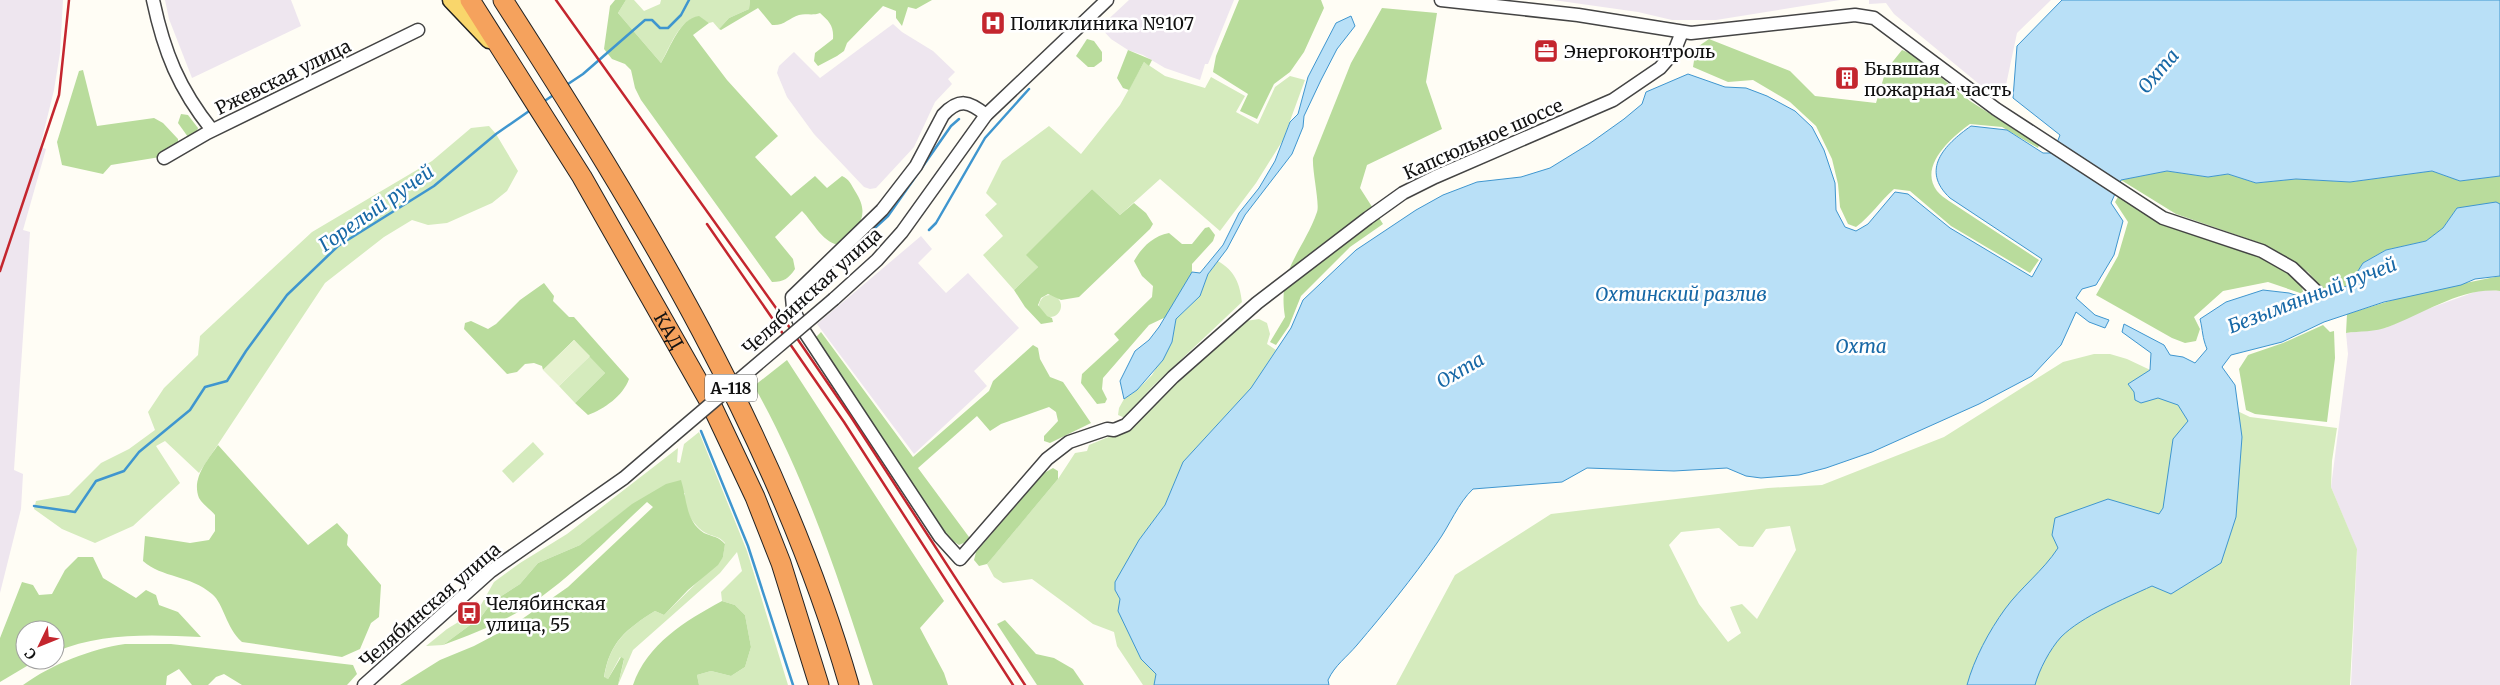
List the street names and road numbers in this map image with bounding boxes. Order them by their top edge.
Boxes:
street label: Ржевская улица [211,34,355,120]
street label: Капсюльное шоссе [1400,93,1566,185]
street label: Челябинская улица [738,222,886,359]
street label: КАД [649,308,689,353]
road number: А-118 [705,374,757,402]
street label: Челябинская улица [355,537,505,672]

